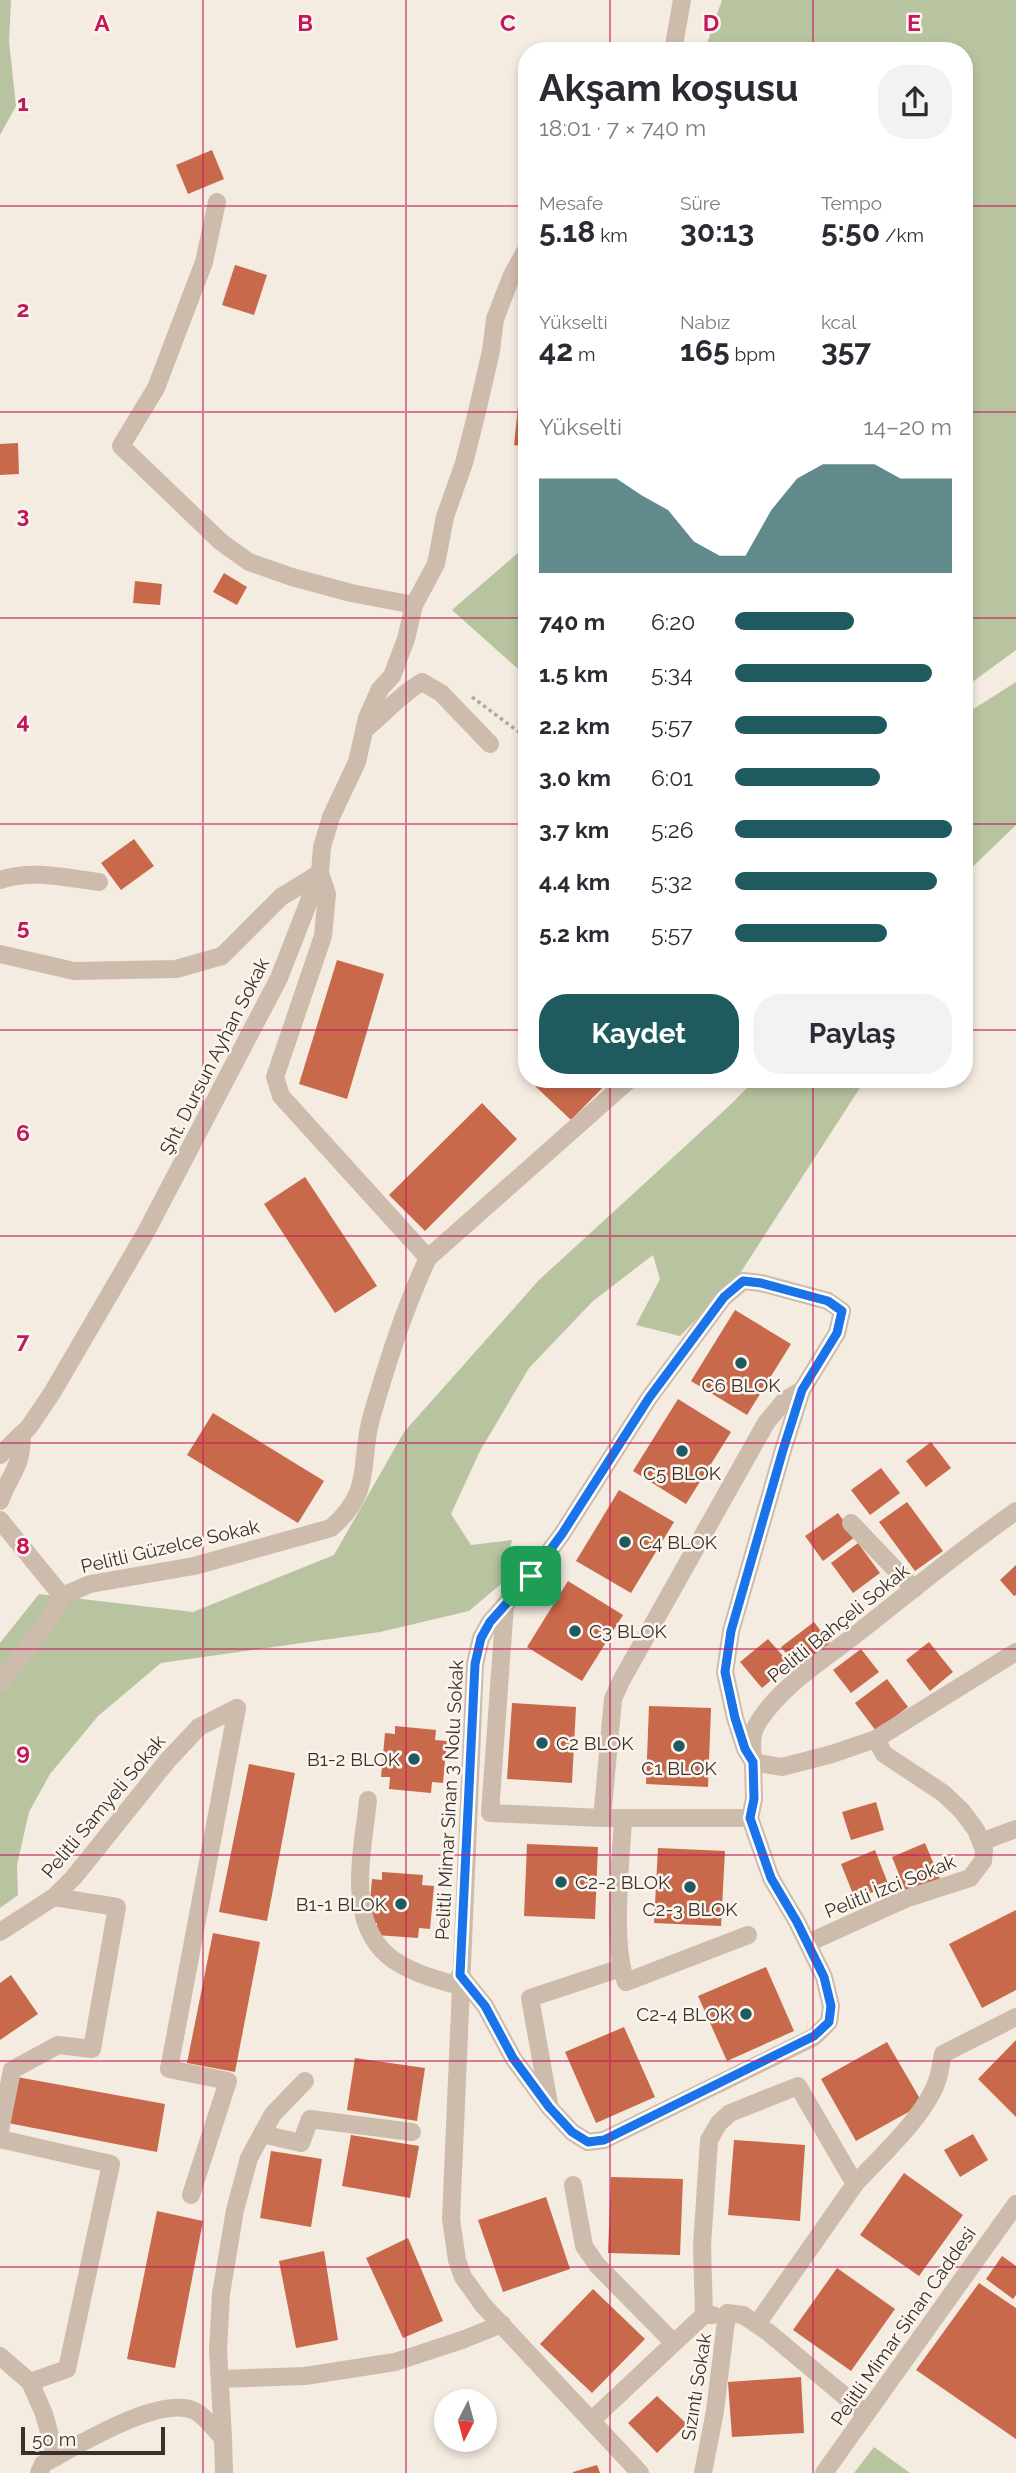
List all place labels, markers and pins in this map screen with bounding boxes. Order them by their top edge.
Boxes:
marker: C6 BLOK [733,1355,749,1371]
place label: C6 BLOK [701,1374,781,1396]
marker: C5 BLOK [674,1443,690,1459]
place label: C5 BLOK [643,1462,722,1484]
place label: C4 BLOK [639,1531,718,1553]
marker: C4 BLOK [617,1534,633,1550]
pin [501,1546,561,1606]
place label: C3 BLOK [589,1620,667,1642]
marker: C3 BLOK [567,1623,583,1639]
place label: C2 BLOK [556,1732,634,1754]
marker: C2 BLOK [534,1735,550,1751]
marker: C1 BLOK [671,1738,687,1754]
place label: B1-2 BLOK [307,1748,401,1770]
marker: B1-2 BLOK [406,1751,422,1767]
place label: C1 BLOK [641,1757,718,1779]
place label: C2-2 BLOK [575,1871,671,1893]
marker: C2-2 BLOK [553,1874,569,1890]
marker: C2-3 BLOK [682,1879,698,1895]
place label: B1-1 BLOK [296,1893,388,1915]
marker: B1-1 BLOK [393,1896,409,1912]
place label: C2-3 BLOK [643,1898,738,1920]
place label: C2-4 BLOK [636,2003,733,2025]
marker: C2-4 BLOK [738,2006,754,2022]

